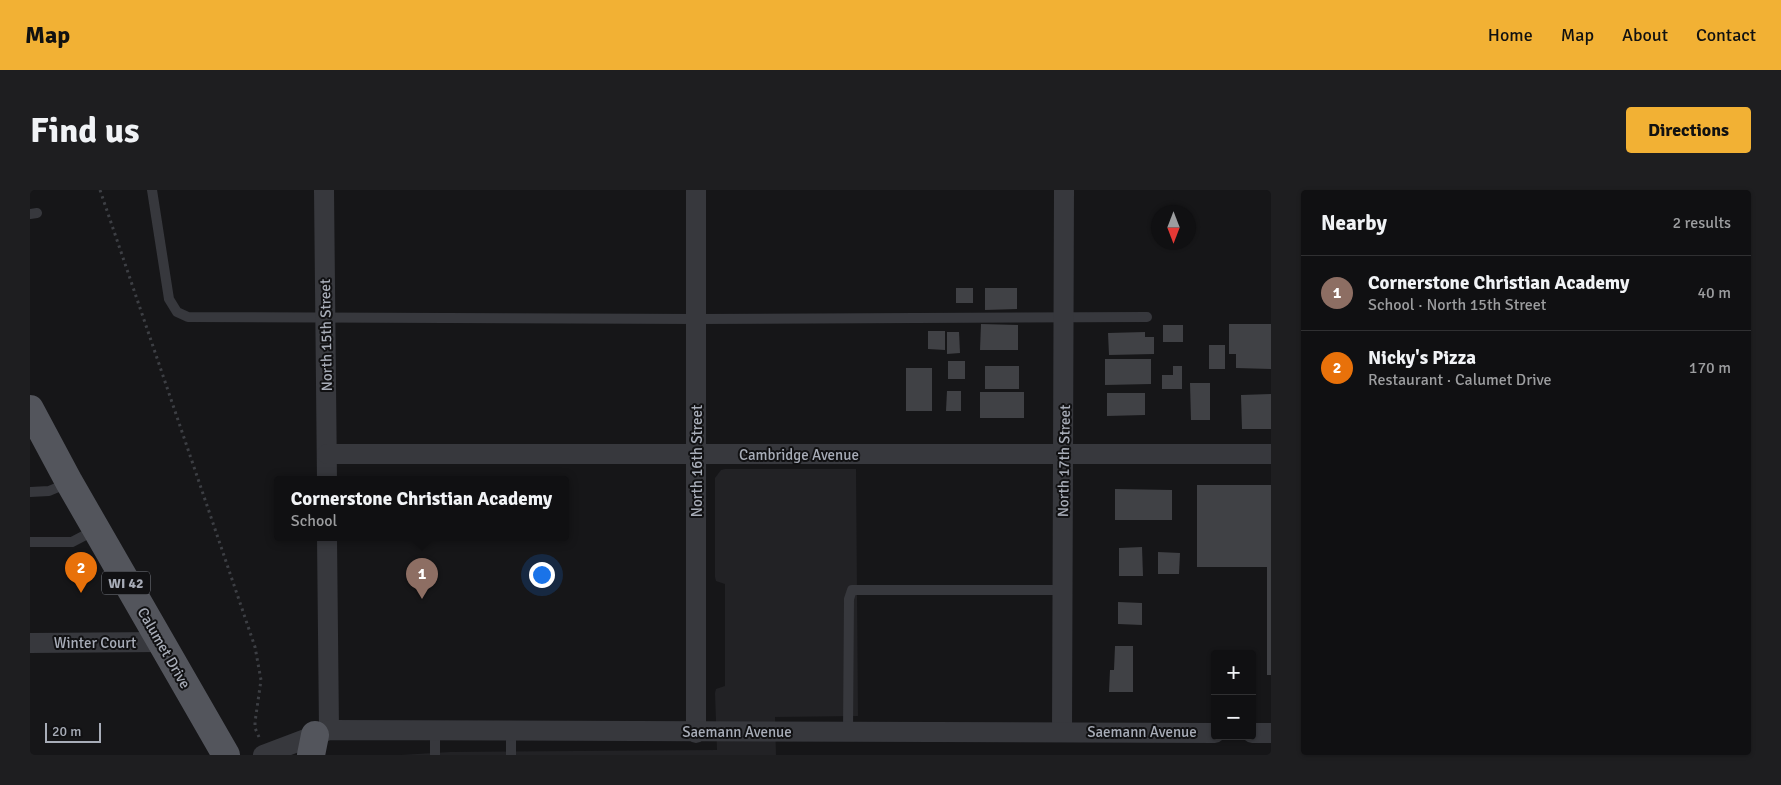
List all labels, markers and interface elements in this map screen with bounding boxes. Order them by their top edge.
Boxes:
text: Map [25,20,70,50]
text: Home [1488,24,1533,46]
text: Map [1561,24,1594,46]
text: About [1622,24,1668,46]
text: Contact [1696,24,1756,46]
button: Directions [1626,107,1751,153]
text: Find us [30,109,140,152]
north arrow [1151,205,1196,250]
text: Nearby [1321,210,1387,236]
text: 2 results [1672,213,1731,233]
text: Cornerstone Christian Academy [1368,271,1629,295]
street label: North 15th Street [316,279,336,391]
text: 1 [1333,283,1341,303]
text: 40 m [1697,283,1731,303]
text: School · North 15th Street [1368,295,1546,315]
text: Nicky's Pizza [1368,346,1476,370]
text: 2 [1333,358,1341,378]
text: 170 m [1689,358,1731,378]
text: Restaurant · Calumet Drive [1368,370,1552,390]
street label: North 16th Street [688,405,706,517]
street label: North 17th Street [1054,405,1074,517]
street label: Cambridge Avenue [739,446,859,464]
popup [274,476,569,541]
text: Cornerstone Christian Academy [291,487,552,511]
text: School [291,511,337,531]
pin: 2 [65,552,97,593]
pin: 1 [406,558,438,599]
your location [529,562,555,588]
road number: WI 42 [102,572,150,594]
street label: Calumet Drive [134,604,194,692]
street label: Winter Court [54,634,136,652]
map controls [1211,650,1256,740]
button: + [1211,650,1256,695]
button: − [1211,695,1256,740]
scale bar [45,720,101,743]
text: 20 m [52,723,81,740]
street label: Saemann Avenue [682,723,792,741]
street label: Saemann Avenue [1087,723,1197,741]

